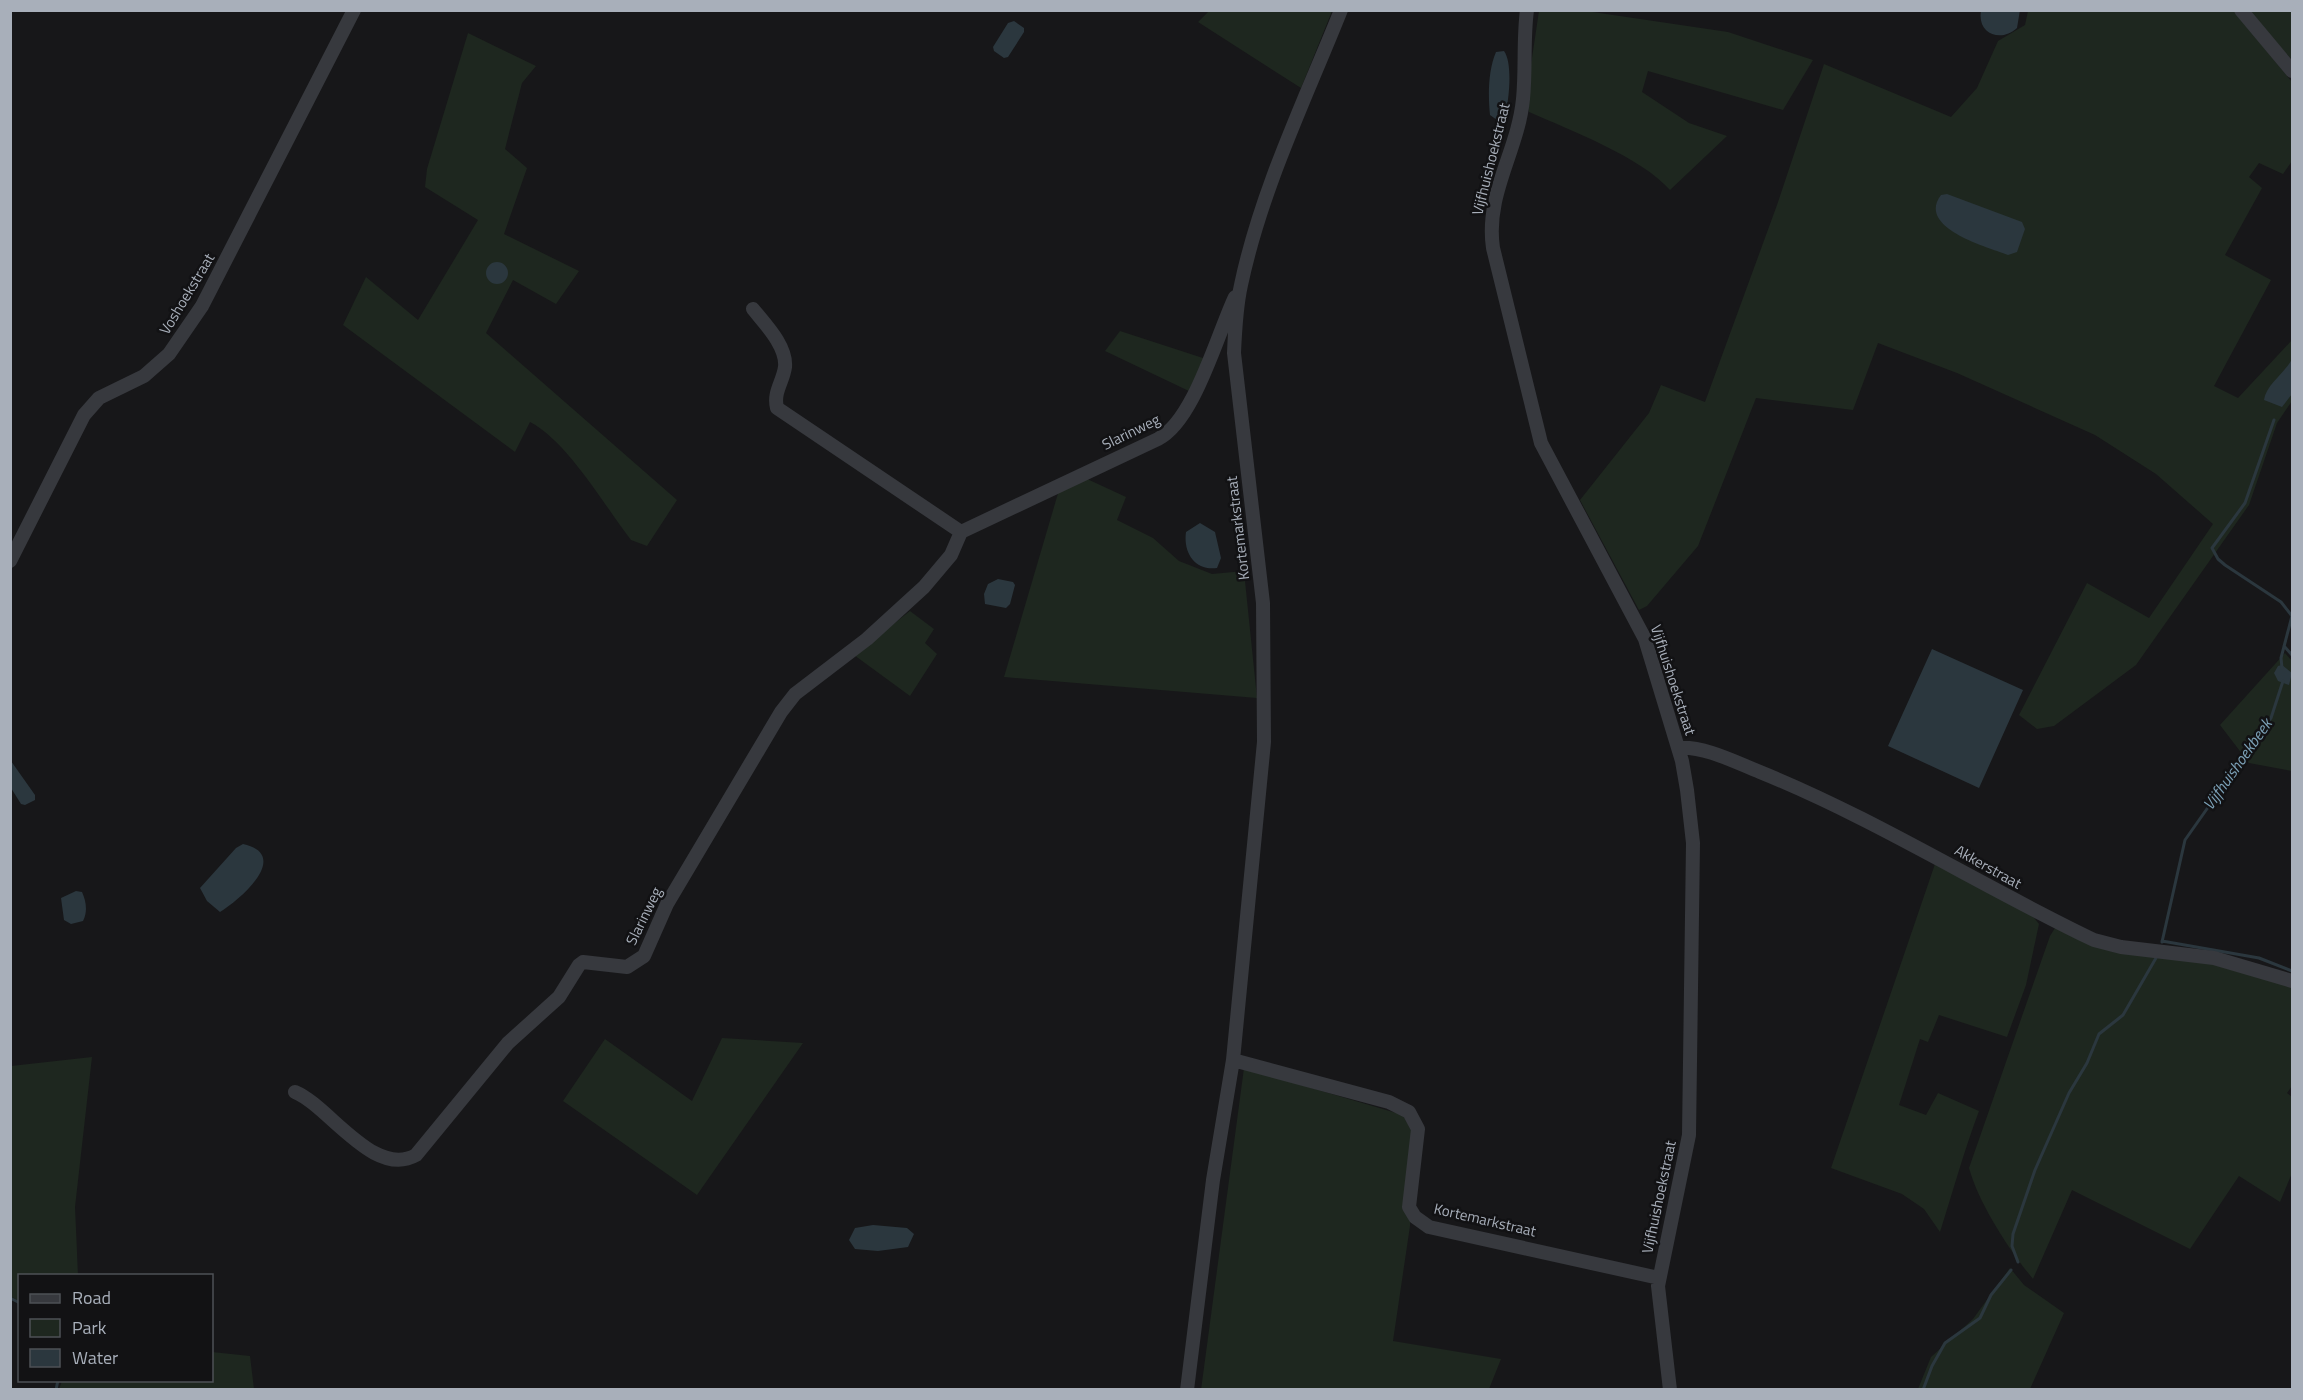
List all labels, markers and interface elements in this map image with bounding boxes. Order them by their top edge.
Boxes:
street label: Vijfhuishoekstraat [1465,100,1516,217]
street label: Voshoekstraat [153,248,220,339]
street label: Slarinweg [1098,407,1164,456]
street label: Kortemarkstraat [1220,474,1255,581]
street label: Vijfhuishoekstraat [1645,622,1702,739]
water label: Vijfhuishoekbeek [2197,712,2278,815]
street label: Akkerstraat [1950,839,2027,895]
street label: Slarinweg [620,883,668,949]
street label: Vijfhuishoekstraat [1635,1138,1682,1256]
street label: Kortemarkstraat [1432,1197,1539,1243]
legend [18,1274,213,1382]
text: Road [72,1284,111,1311]
text: Park [72,1314,107,1341]
text: Water [72,1344,118,1371]

